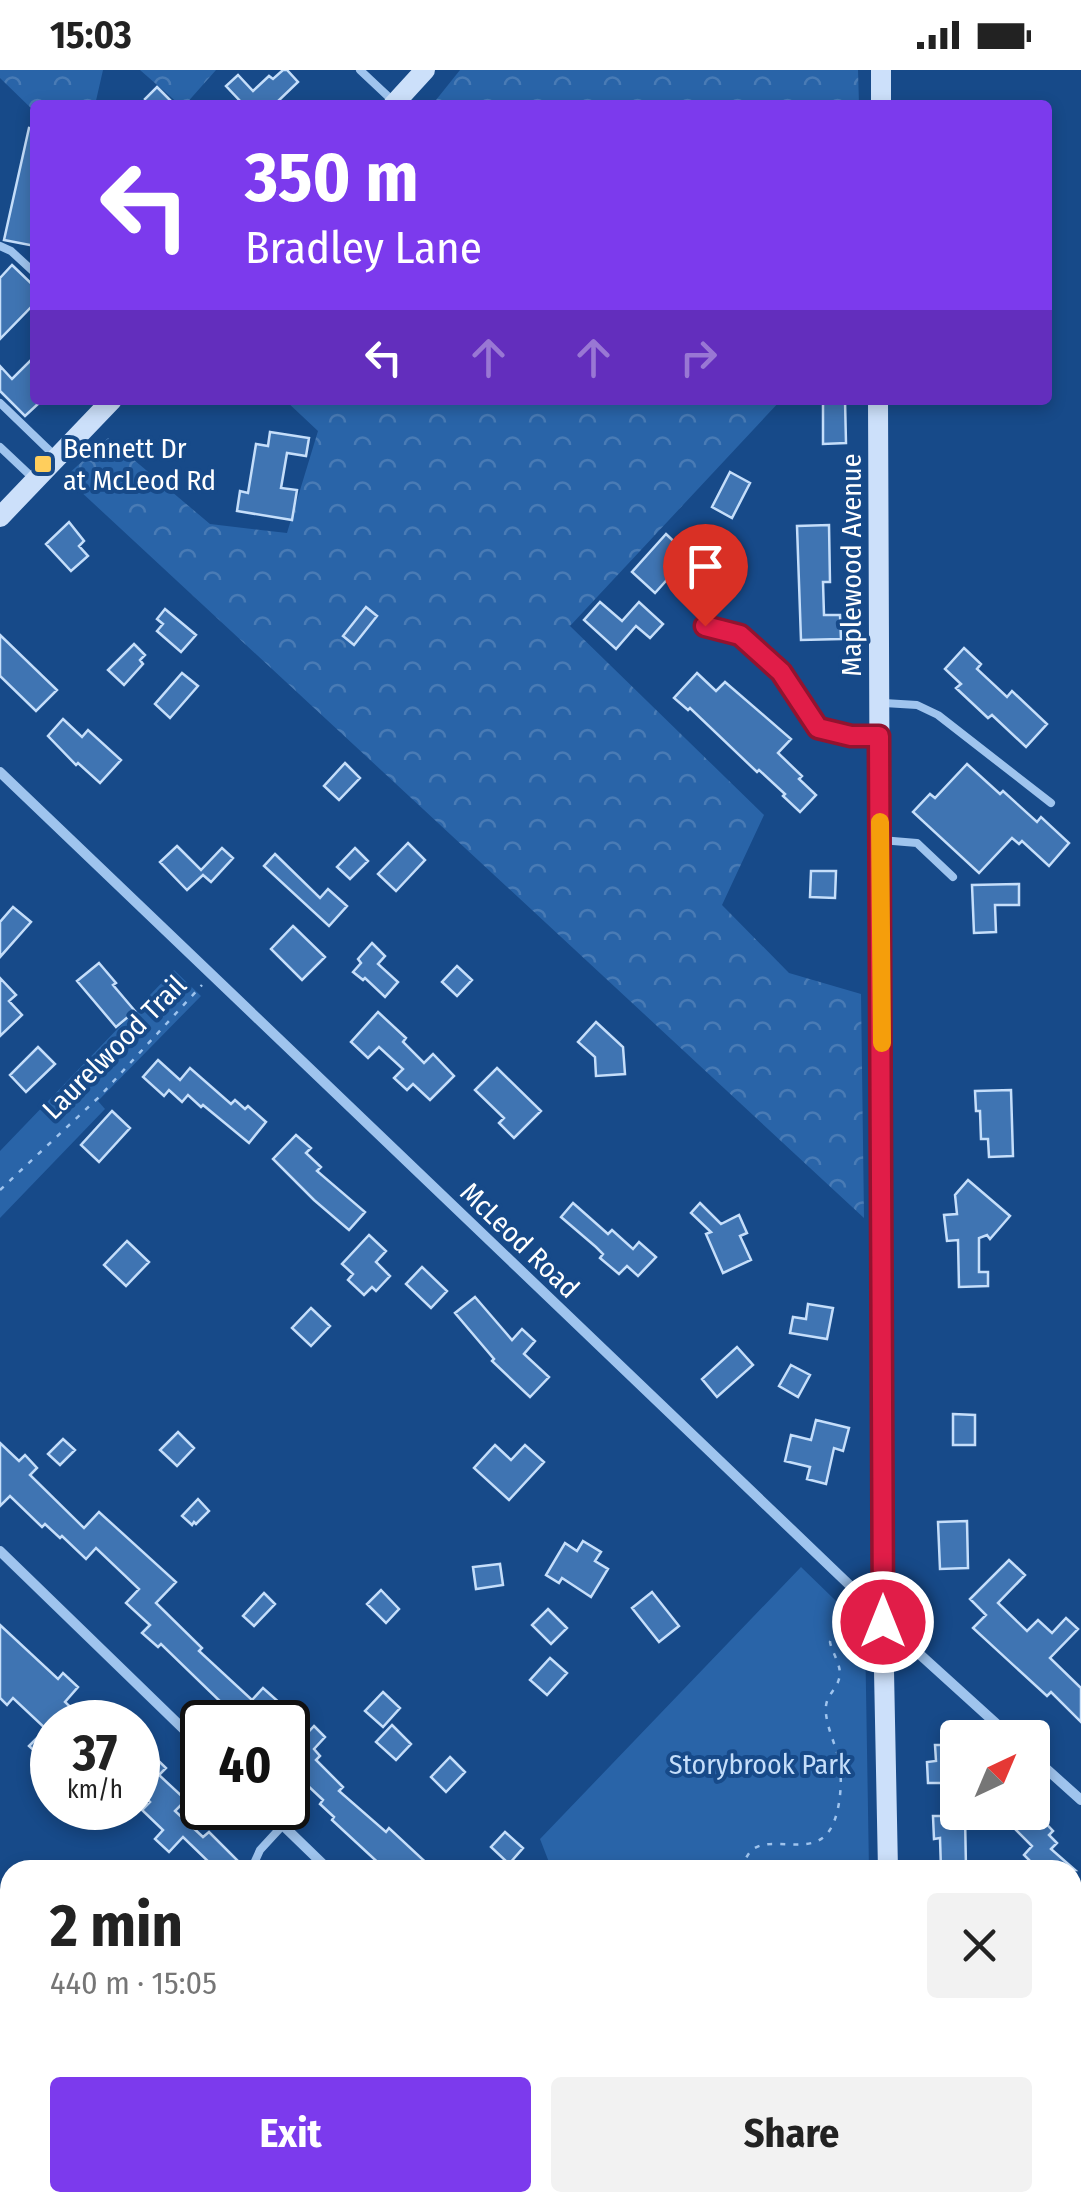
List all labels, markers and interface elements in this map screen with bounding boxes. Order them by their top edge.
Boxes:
text: 15:03 [50,12,132,58]
text: 350 m [245,136,419,220]
icon: left [80,140,210,270]
text: Bradley Lane [245,221,482,275]
icon: left [356,330,411,385]
icon: ahead [461,330,516,385]
icon: ahead [566,330,621,385]
icon: right [671,330,726,385]
place label: Bennett Dr at McLeod Rd [63,432,216,497]
marker: Bennett Dr at McLeod Rd [32,453,54,475]
street label: Maplewood Avenue [835,453,868,677]
pin [663,524,748,627]
icon: arrive [678,539,733,594]
street label: Laurelwood Trail [36,969,193,1126]
street label: McLeod Road [454,1176,586,1305]
position arrow [831,1570,935,1674]
speed limit sign: 40 [180,1700,310,1830]
north arrow [940,1720,1050,1830]
map controls [940,1720,1050,1830]
text: 37 [73,1723,117,1783]
park label: Storybrook Park [669,1748,852,1781]
text: km/h [67,1775,123,1805]
text: 2 min [50,1890,183,1962]
button: close [927,1893,1032,1998]
text: 440 m · 15:05 [50,1964,217,2002]
button: Exit [50,2077,531,2192]
button: Share [551,2077,1032,2192]

